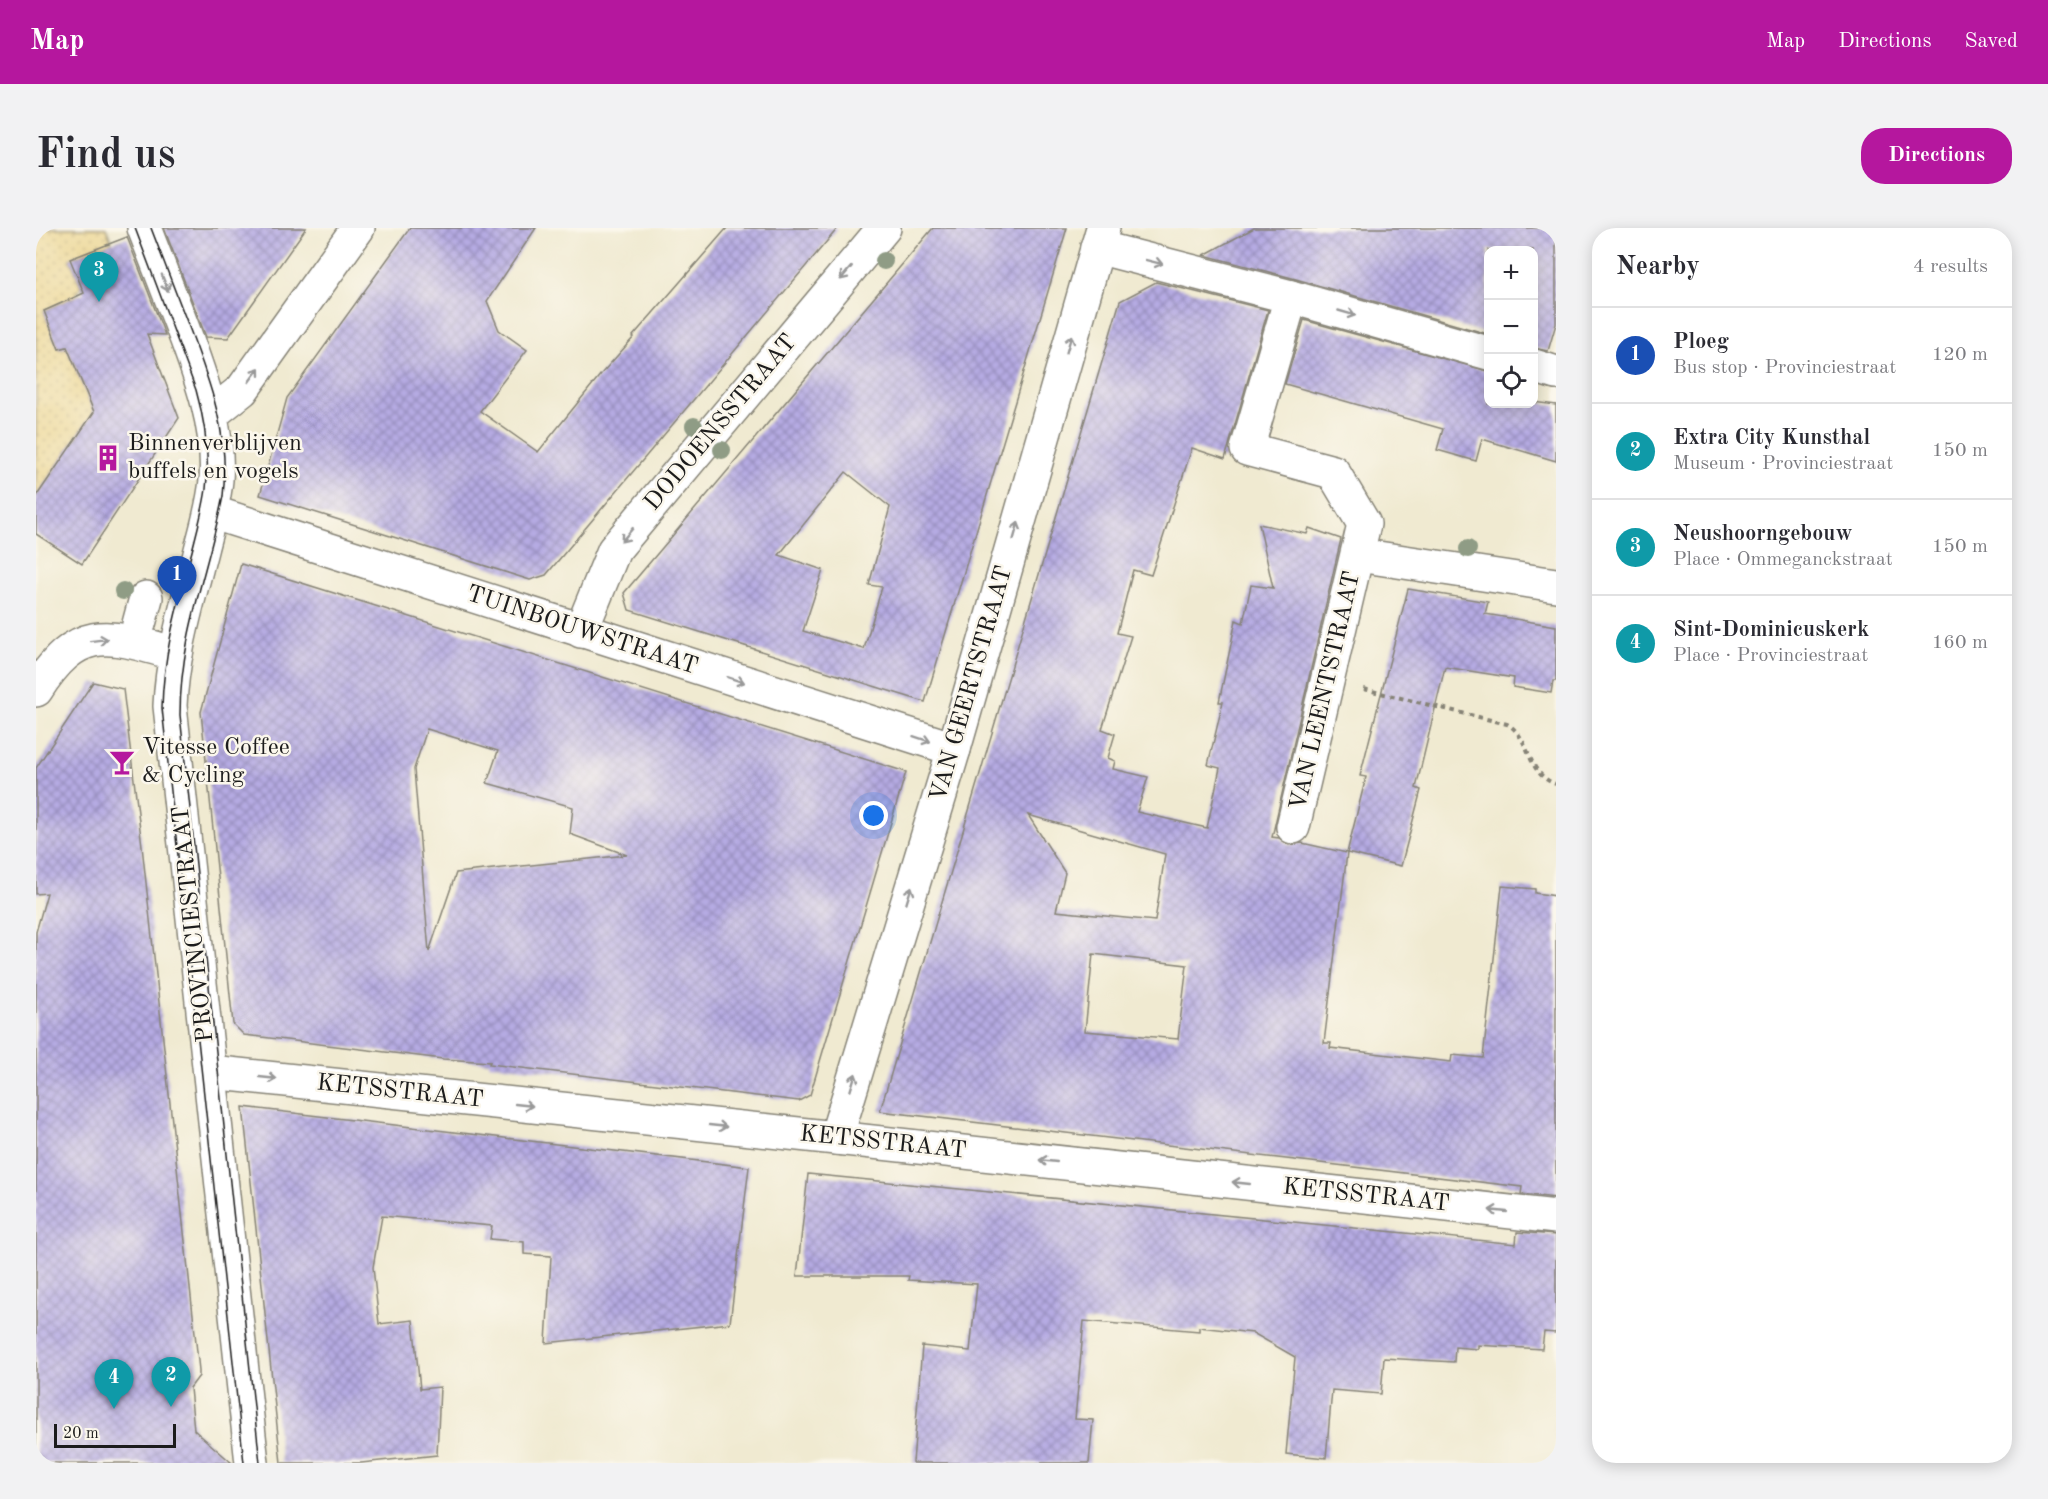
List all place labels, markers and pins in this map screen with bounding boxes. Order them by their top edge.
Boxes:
pin: 3 [80,253,118,302]
place label: Binnenverblijven buffels en vogels [128,432,302,484]
building icon: Binnenverblijven buffels en vogels [93,443,123,473]
pin: 1 [158,556,196,606]
place label: Vitesse Coffee & Cycling [142,736,290,788]
bar icon: Vitesse Coffee & Cycling [107,747,137,777]
pin: 2 [152,1358,190,1407]
pin: 4 [94,1360,134,1409]

